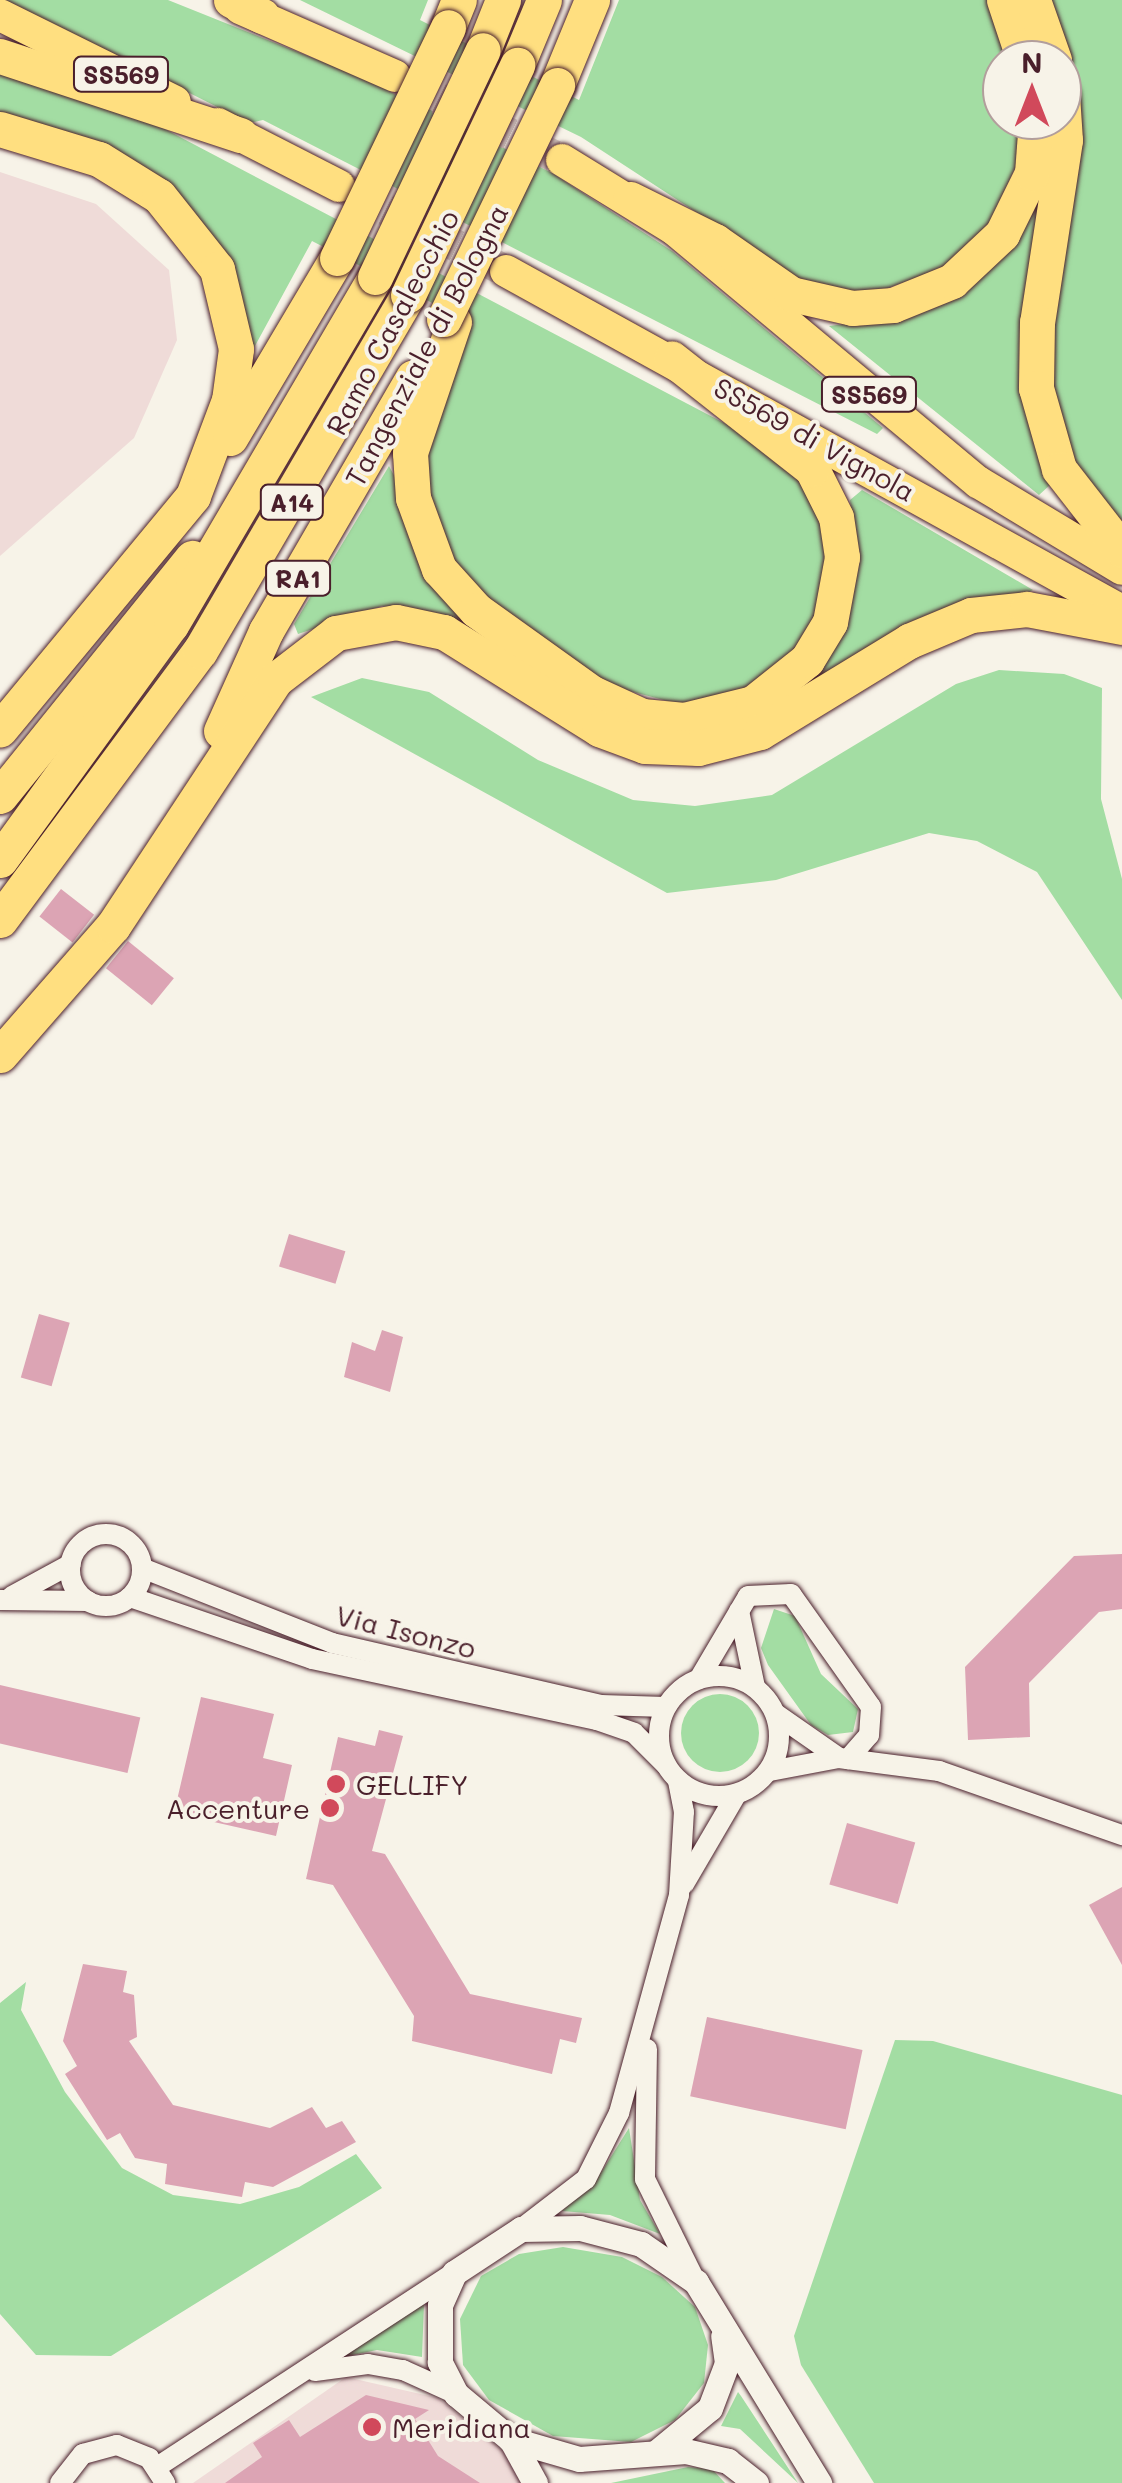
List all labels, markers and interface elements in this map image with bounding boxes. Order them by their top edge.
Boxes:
north arrow [982,40,1082,140]
text: N [1021,44,1043,80]
road number: SS569 [71,54,171,94]
street label: Tangenziale di Bologna [337,198,515,492]
street label: Ramo Casalecchio [318,204,466,440]
street label: SS569 di Vignola [708,370,922,508]
road number: SS569 [819,374,919,414]
road number: A14 [260,482,324,522]
road number: RA1 [263,558,333,598]
street label: Via Isonzo [332,1597,480,1665]
place label: GELLIFY [356,1767,469,1801]
marker: GELLIFY [325,1773,347,1795]
place label: Accenture [166,1791,310,1825]
marker: Accenture [319,1797,341,1819]
place label: Meridiana [392,2410,531,2444]
marker: Meridiana [361,2416,383,2438]

